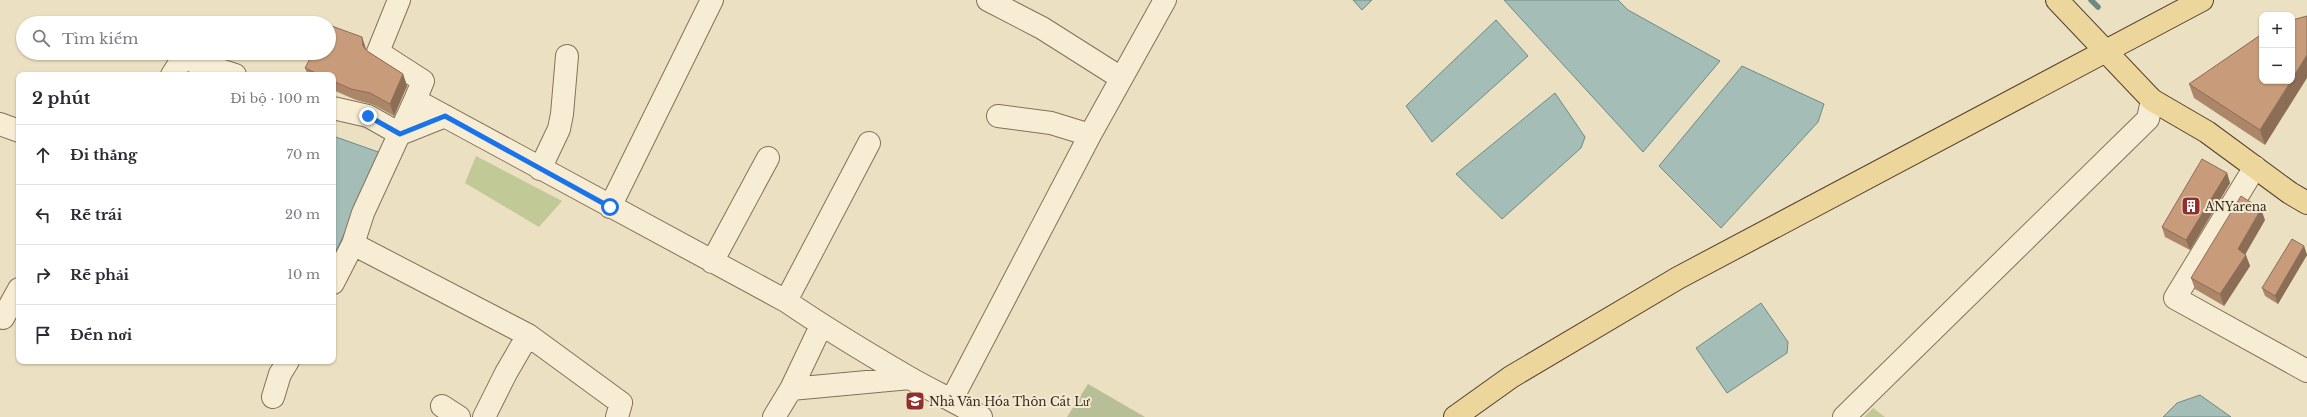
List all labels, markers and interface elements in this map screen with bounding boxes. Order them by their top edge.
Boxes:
map controls [2259,12,2295,84]
button: + [2259,12,2295,48]
search box [16,16,336,60]
icon: search [30,27,52,49]
text: Tìm kiếm [62,29,138,48]
button: − [2259,48,2295,84]
text: 2 phút [32,88,90,109]
text: Đi bộ · 100 m [230,90,320,107]
route end [359,107,377,125]
icon: ahead [32,144,54,166]
text: Đi thẳng [70,145,137,164]
text: 70 m [287,146,320,163]
building icon: ANYarena [2180,195,2202,217]
route start [601,198,619,216]
place label: ANYarena [2204,199,2267,214]
icon: left [32,204,54,226]
text: Rẽ trái [70,205,122,224]
text: 20 m [285,206,320,223]
icon: right [32,264,54,286]
text: Rẽ phải [70,265,129,284]
text: 10 m [287,266,320,283]
icon: arrive [32,324,54,346]
text: Đến nơi [70,325,132,344]
school or university icon: Nhà Văn Hóa Thôn Cát Lư [904,390,926,412]
place label: Nhà Văn Hóa Thôn Cát Lư [929,394,1090,409]

